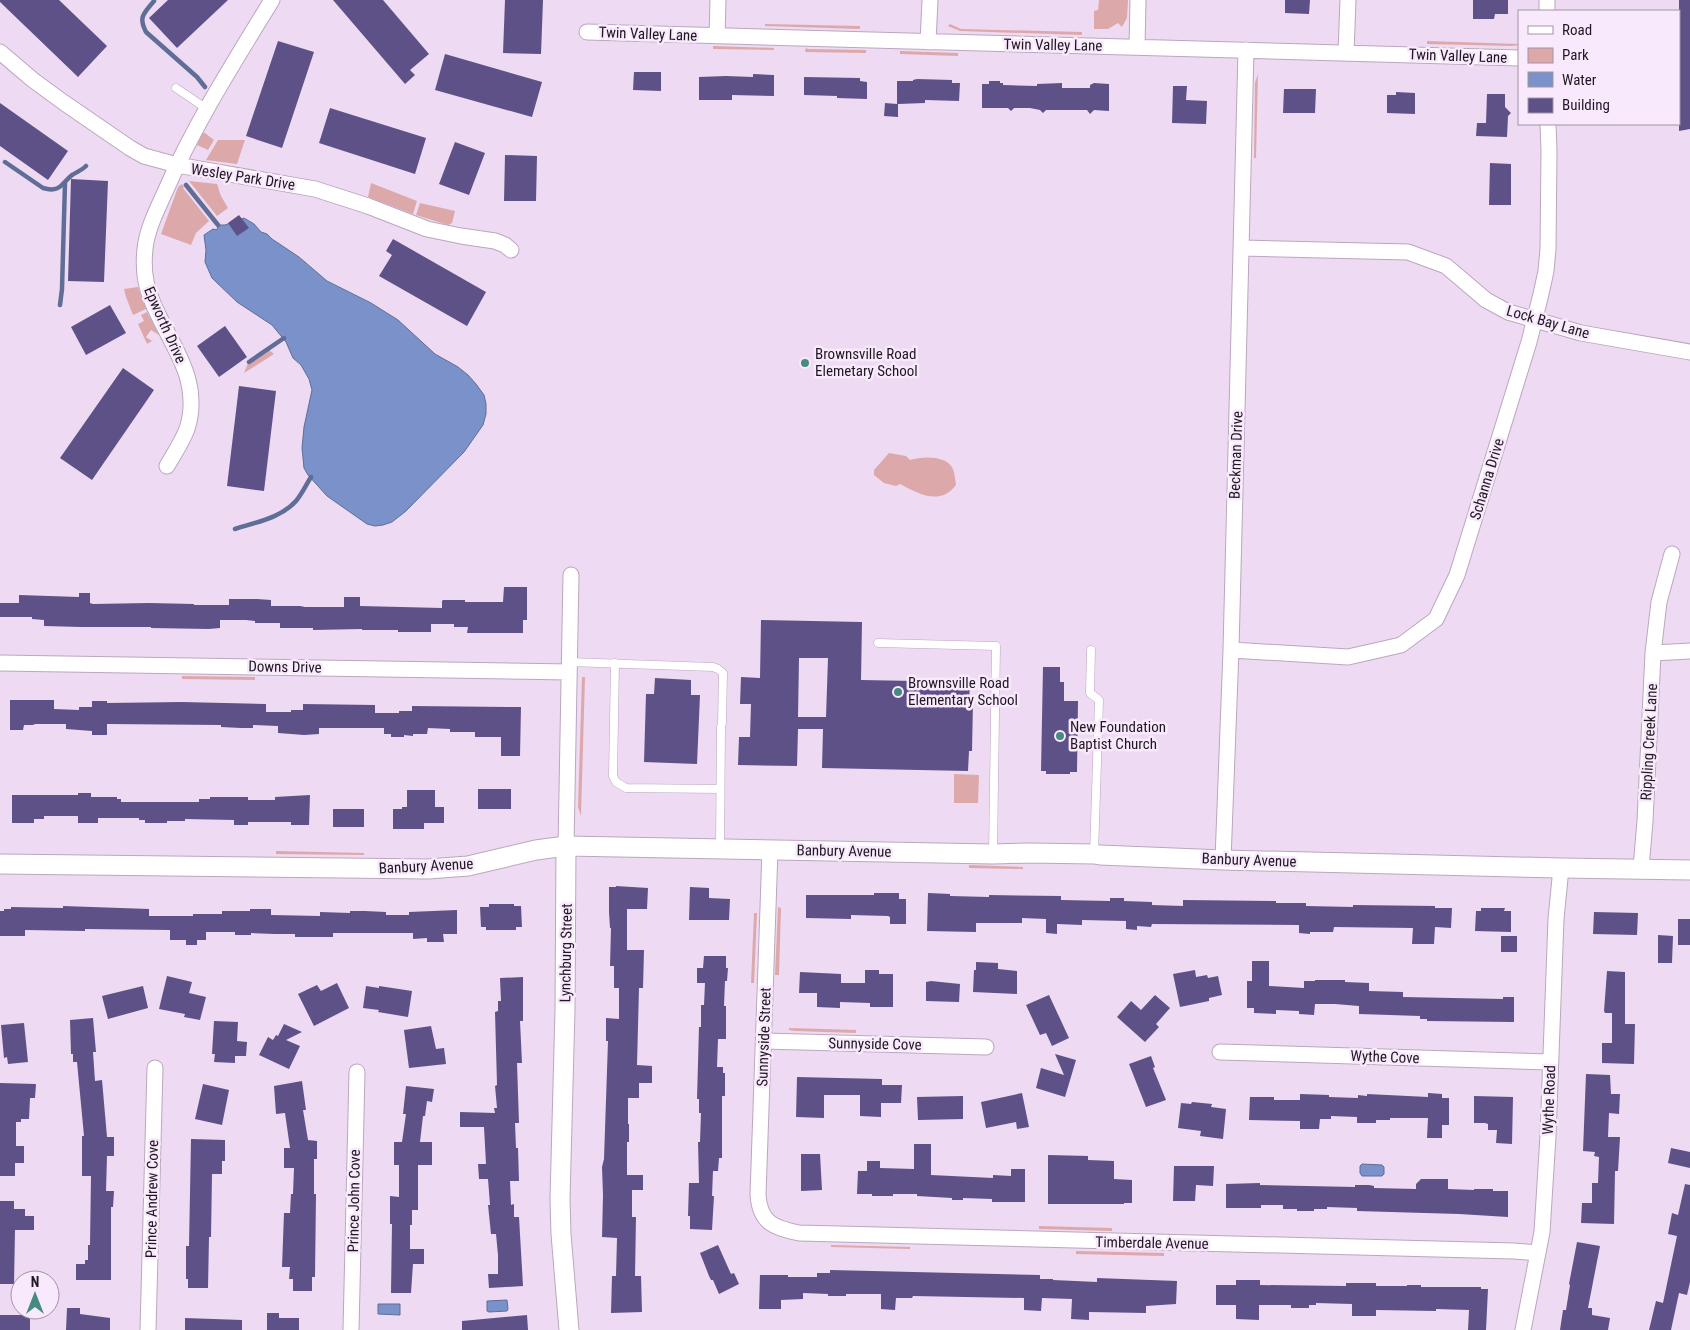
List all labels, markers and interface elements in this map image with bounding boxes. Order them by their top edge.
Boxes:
legend [1518,10,1680,125]
text: Road [1562,21,1592,39]
street label: Twin Valley Lane [598,23,698,45]
street label: Twin Valley Lane [1004,35,1102,55]
street label: Twin Valley Lane [1408,45,1508,67]
text: Park [1562,46,1589,64]
text: Water [1562,71,1597,89]
text: Building [1562,96,1610,114]
street label: Wesley Park Drive [190,160,296,194]
street label: Epworth Drive [140,284,190,366]
street label: Lock Bay Lane [1504,302,1592,342]
place label: Brownsville Road Elemetary School [815,345,918,380]
marker: Brownsville Road Elemetary School [799,357,811,369]
street label: Beckman Drive [1225,411,1247,499]
street label: Schanna Drive [1466,436,1508,522]
street label: Downs Drive [248,657,322,677]
place label: Brownsville Road Elementary School [908,674,1018,709]
street label: Rippling Creek Lane [1637,683,1661,801]
marker: Brownsville Road Elementary School [892,686,904,698]
place label: New Foundation Baptist Church [1070,718,1166,753]
marker: New Foundation Baptist Church [1054,730,1066,742]
street label: Banbury Avenue [796,841,892,861]
street label: Banbury Avenue [1201,849,1297,871]
street label: Banbury Avenue [378,855,474,877]
street label: Lynchburg Street [556,903,576,1003]
street label: Sunnyside Street [753,987,775,1087]
street label: Sunnyside Cove [828,1034,922,1054]
street label: Wythe Cove [1350,1047,1420,1067]
street label: Wythe Road [1539,1065,1559,1135]
street label: Prince Andrew Cove [142,1140,162,1258]
street label: Prince John Cove [344,1149,364,1253]
street label: Timberdale Avenue [1095,1233,1209,1253]
north arrow [10,1270,60,1320]
text: N [31,1274,39,1290]

